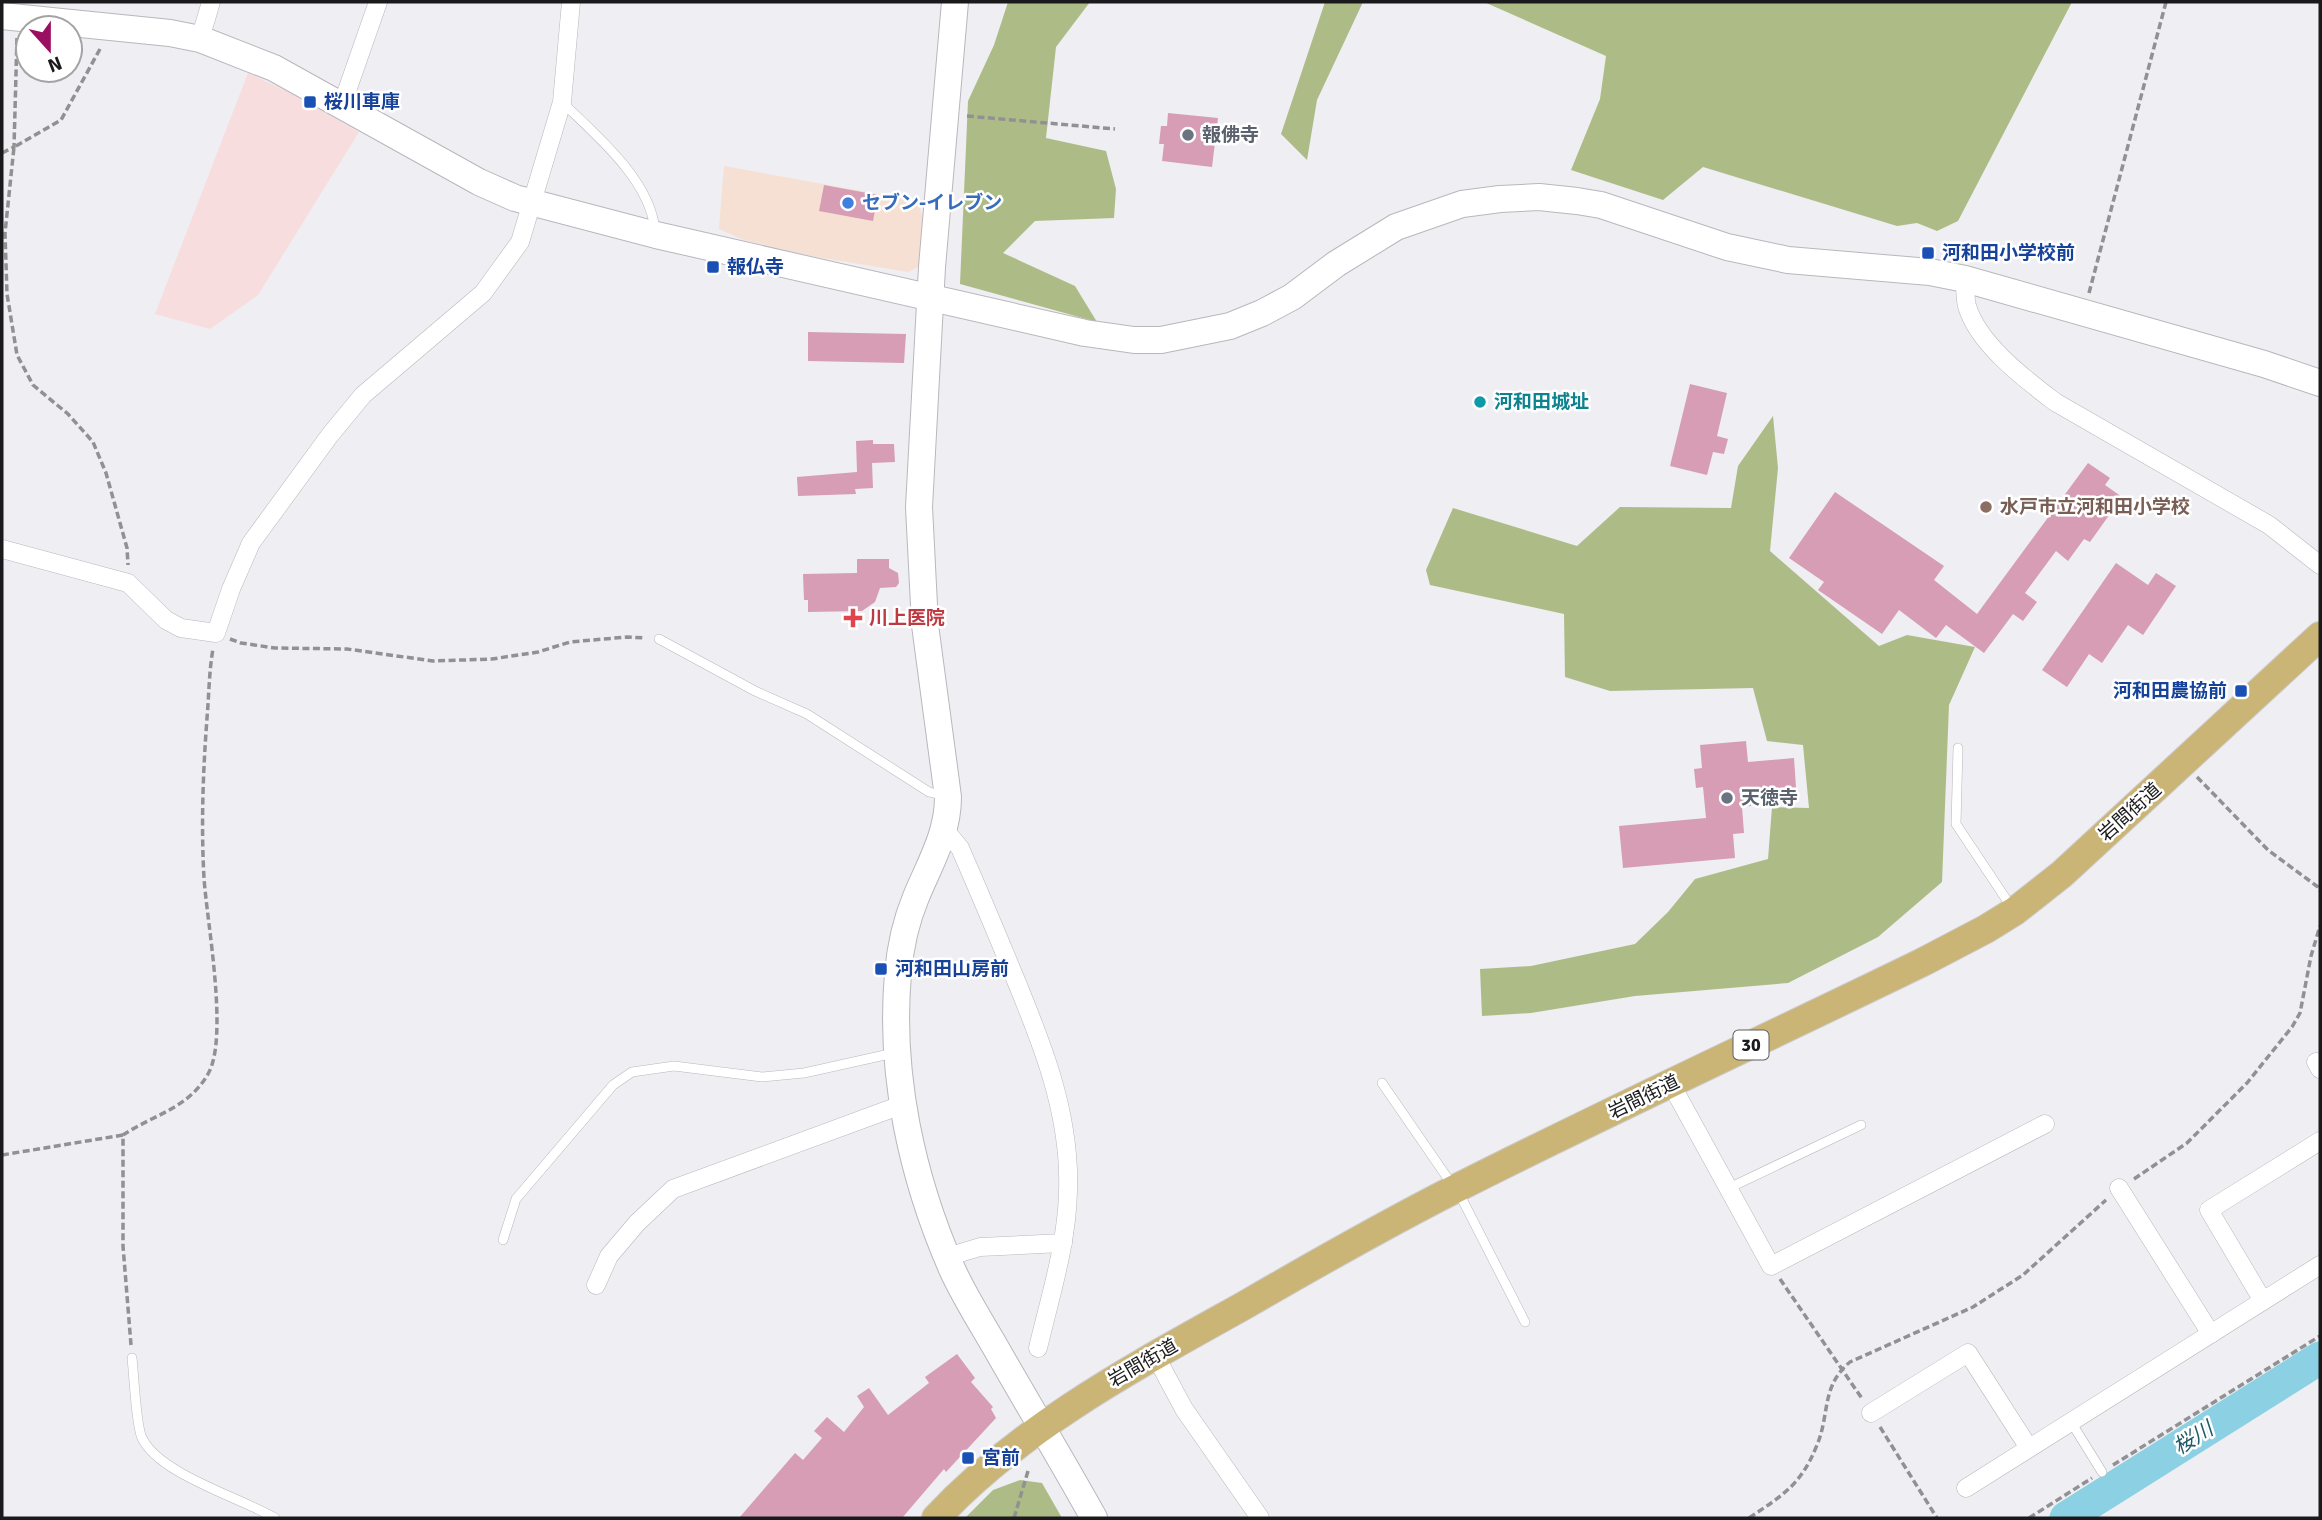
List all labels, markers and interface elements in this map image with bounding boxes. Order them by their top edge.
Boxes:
north arrow [14,14,84,84]
text: N [44,50,65,78]
place label: 桜川車庫 [324,90,400,114]
marker: 桜川車庫 [302,94,318,110]
place label: 報佛寺 [1202,123,1259,147]
marker: 報佛寺 [1180,127,1196,143]
place label: セブン-イレブン [862,191,1002,215]
marker: セブン-イレブン [840,195,856,211]
place label: 河和田小学校前 [1942,241,2075,265]
marker: 河和田小学校前 [1920,245,1936,261]
place label: 報仏寺 [727,255,784,279]
marker: 報仏寺 [705,259,721,275]
place label: 河和田城址 [1494,390,1589,414]
marker: 河和田城址 [1472,394,1488,410]
place label: 水戸市立河和田小学校 [2000,495,2190,519]
marker: 水戸市立河和田小学校 [1978,499,1994,515]
place label: 川上医院 [869,606,945,630]
marker: 川上医院 [843,608,863,628]
place label: 河和田農協前 [2113,679,2227,703]
marker: 河和田農協前 [2233,683,2249,699]
street label: 岩間街道 [2094,778,2166,846]
place label: 天徳寺 [1741,786,1798,810]
marker: 天徳寺 [1719,790,1735,806]
place label: 河和田山房前 [895,957,1009,981]
marker: 河和田山房前 [873,961,889,977]
road number: 30 [1734,1030,1768,1060]
street label: 岩間街道 [1605,1070,1683,1124]
street label: 岩間街道 [1104,1334,1182,1392]
water label: 桜川 [2168,1415,2219,1460]
place label: 宮前 [982,1446,1020,1470]
marker: 宮前 [960,1450,976,1466]

